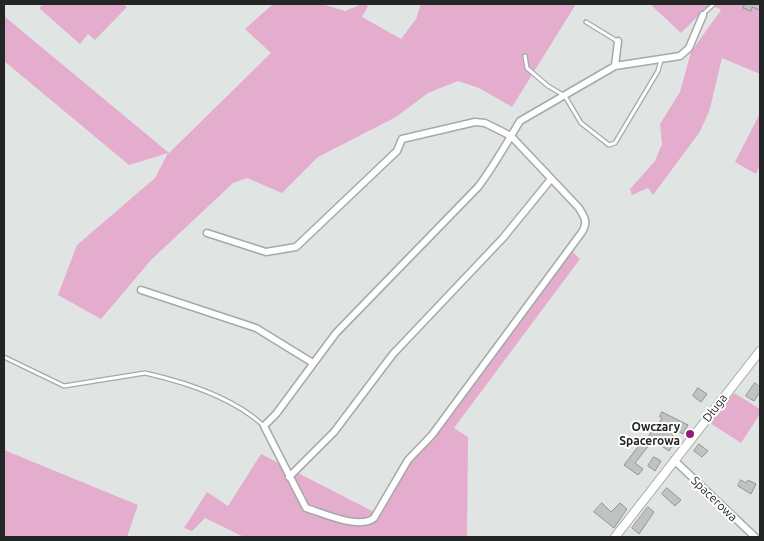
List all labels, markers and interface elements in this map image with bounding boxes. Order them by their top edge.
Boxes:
street label: Długa [700,391,730,425]
place label: Owczary Spacerowa [619,420,680,448]
marker: Owczary Spacerowa [684,428,696,440]
street label: Spacerowa [688,473,740,525]

